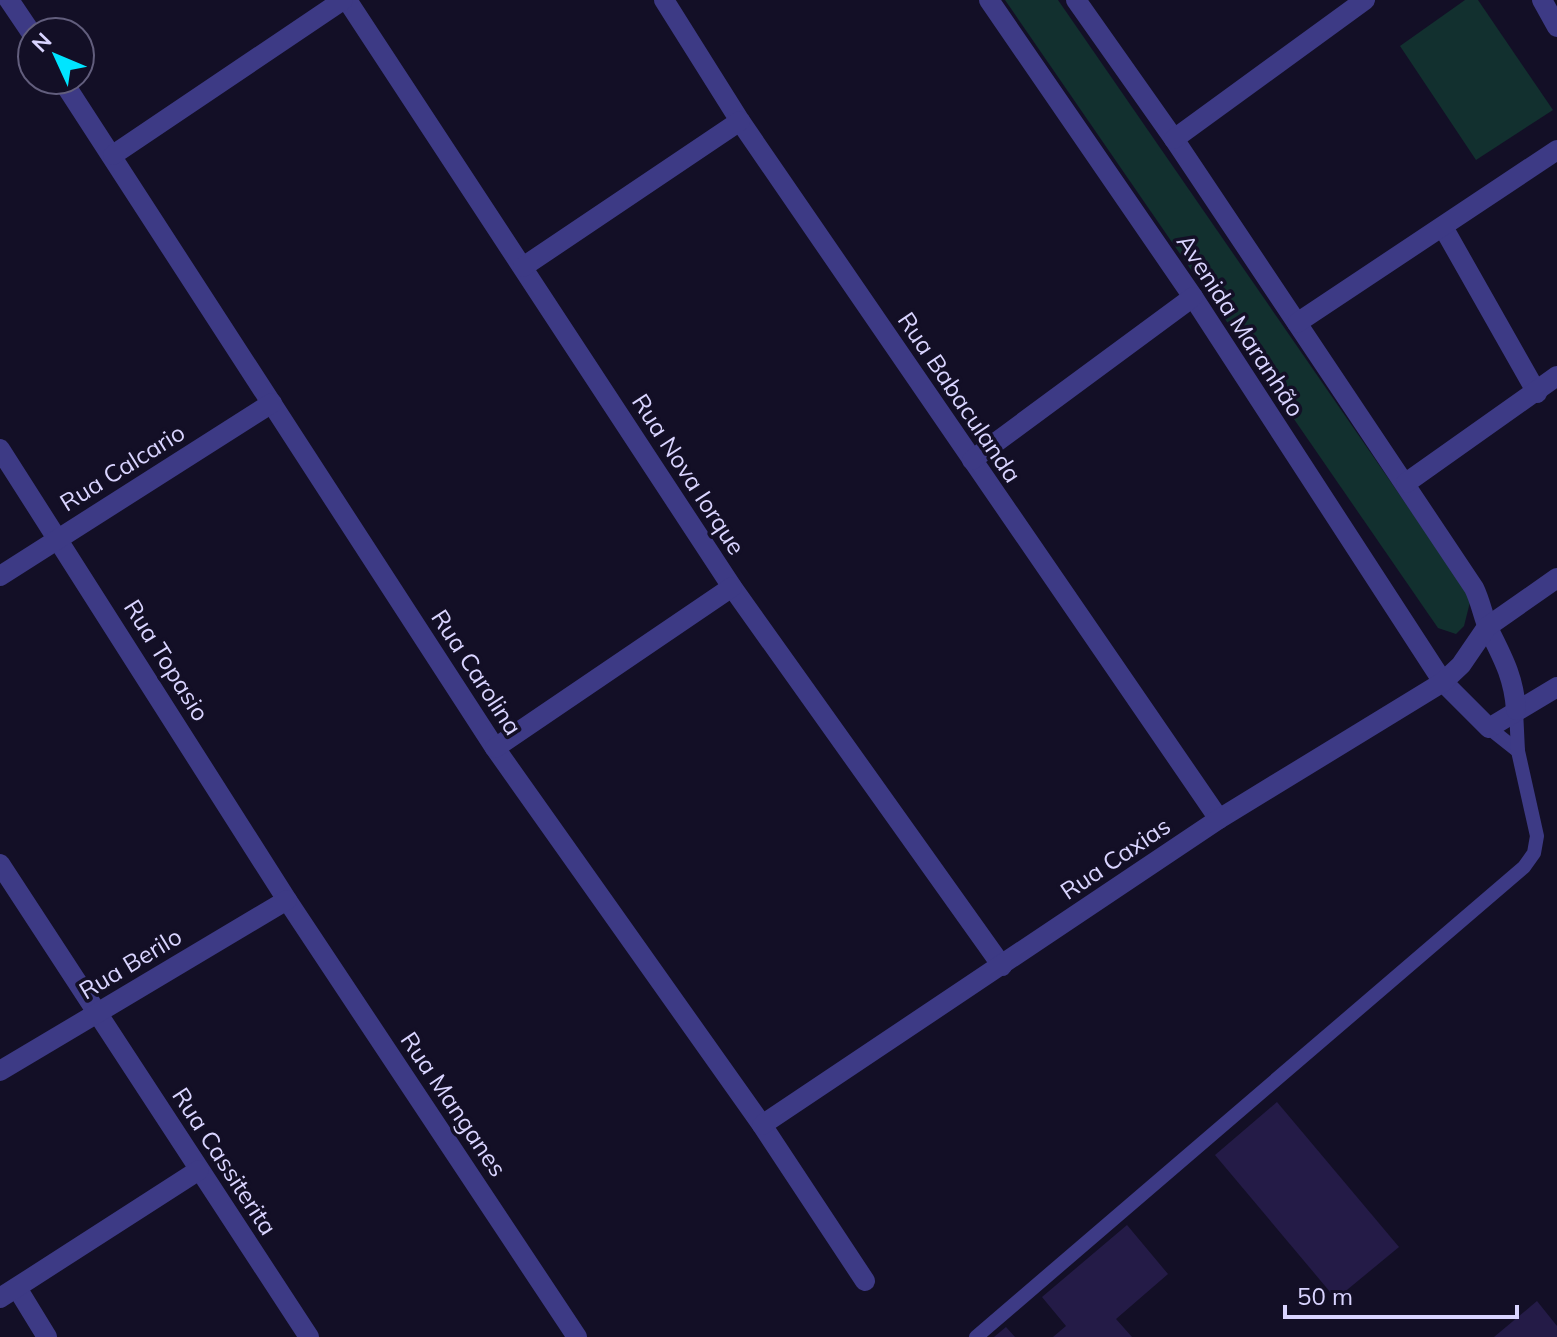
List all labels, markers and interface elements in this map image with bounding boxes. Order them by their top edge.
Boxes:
north arrow [16,16,96,96]
text: N [26,26,57,58]
street label: Avenida Maranhão [1171,228,1311,422]
street label: Rua Babaculanda [892,306,1028,488]
street label: Rua Nova Iorque [626,388,752,560]
street label: Rua Calcario [54,417,190,517]
street label: Rua Topasio [118,594,216,726]
street label: Rua Carolina [425,604,529,740]
street label: Rua Caxias [1054,810,1176,906]
street label: Rua Berilo [73,921,187,1005]
street label: Rua Manganes [395,1026,513,1182]
street label: Rua Cassiterita [166,1082,284,1240]
scale bar [1285,1269,1517,1319]
text: 50 m [1297,1281,1353,1311]

